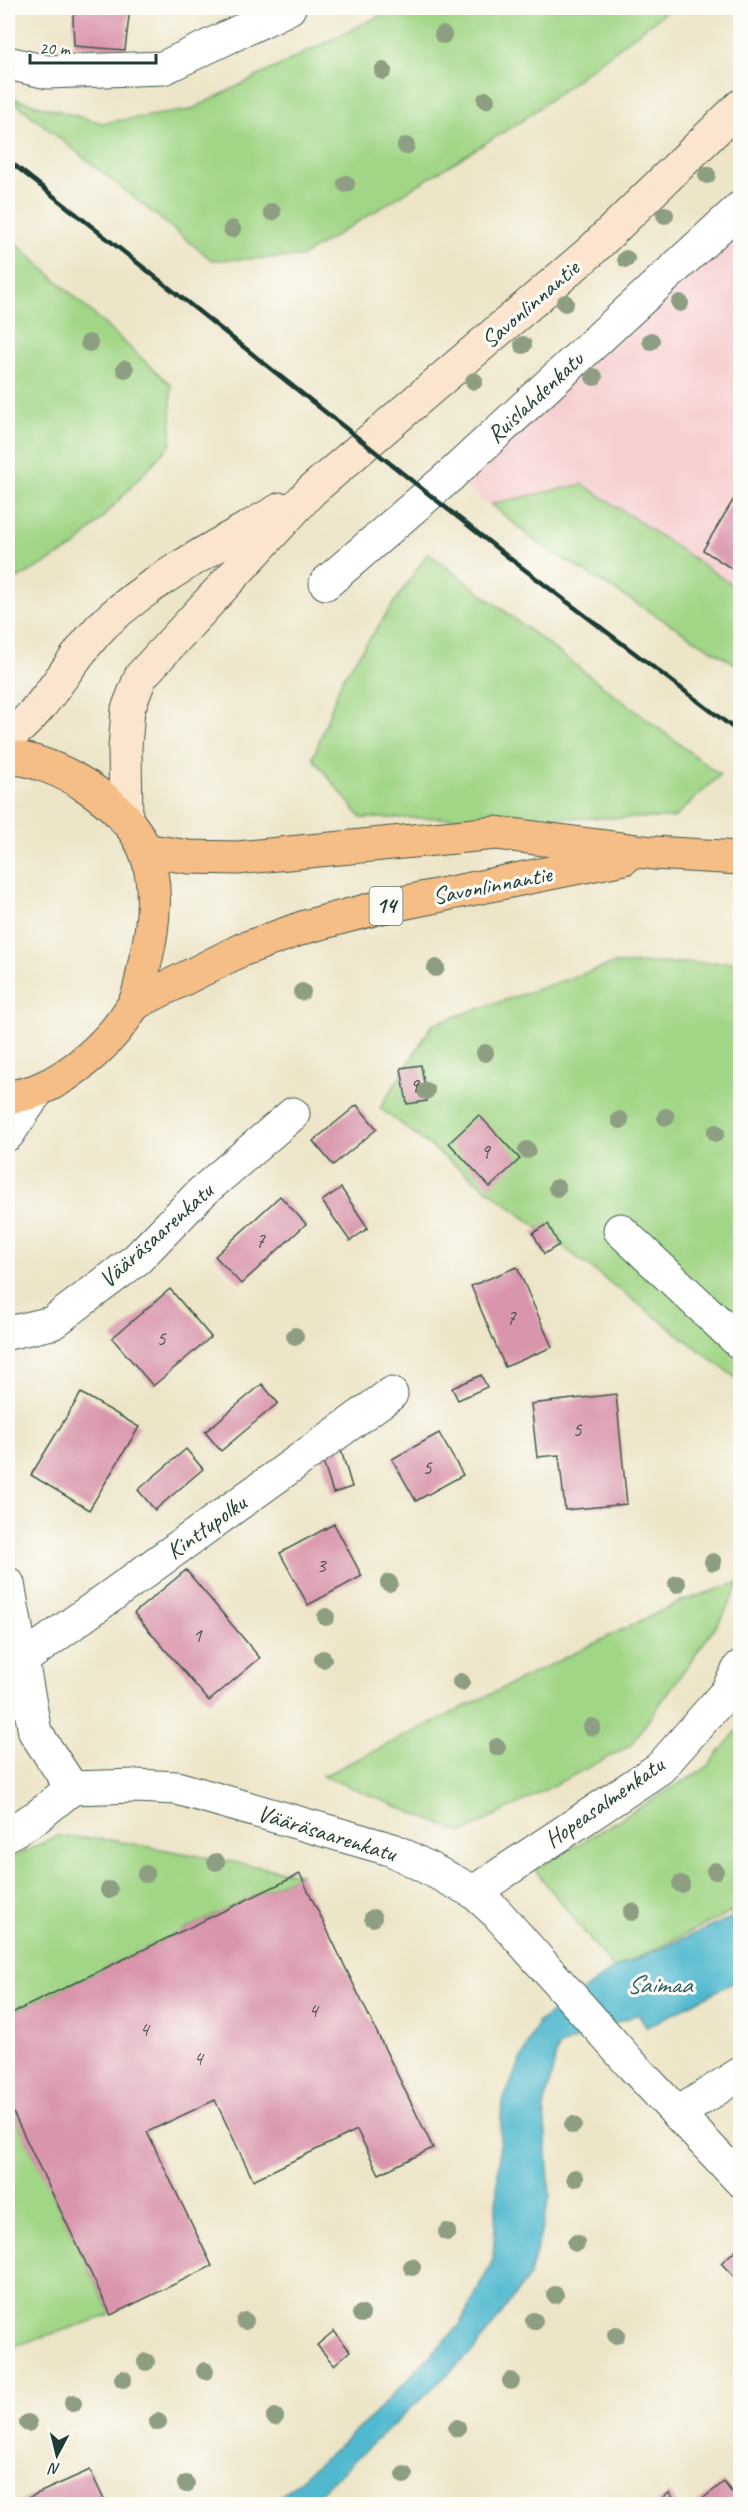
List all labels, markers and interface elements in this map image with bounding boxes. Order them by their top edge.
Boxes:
scale bar [30,27,156,65]
text: 20 m [39,37,72,59]
street label: Savonlinnantie [475,252,587,355]
street label: Ruislahdenkatu [480,343,591,449]
street label: Savonlinnantie [430,858,556,911]
road number: 14 [370,887,402,925]
house number: 9 [409,1072,420,1098]
house number: 9 [480,1138,491,1164]
street label: Vääräsaarenkatu [93,1174,221,1294]
house number: 7 [255,1227,266,1253]
house number: 7 [506,1304,517,1330]
house number: 5 [156,1325,167,1351]
house number: 5 [572,1416,583,1442]
house number: 5 [422,1454,433,1480]
street label: Kinttupolku [160,1487,254,1566]
house number: 3 [316,1552,327,1578]
house number: 1 [192,1622,203,1648]
street label: Hopeasalmenkatu [539,1749,671,1854]
street label: Vääräsaarenkatu [254,1798,402,1869]
water label: Saimaa [626,1968,694,2001]
house number: 4 [308,1997,320,2023]
house number: 4 [139,2016,151,2042]
house number: 4 [193,2045,205,2071]
north arrow [27,2425,87,2485]
text: N [46,2458,61,2479]

